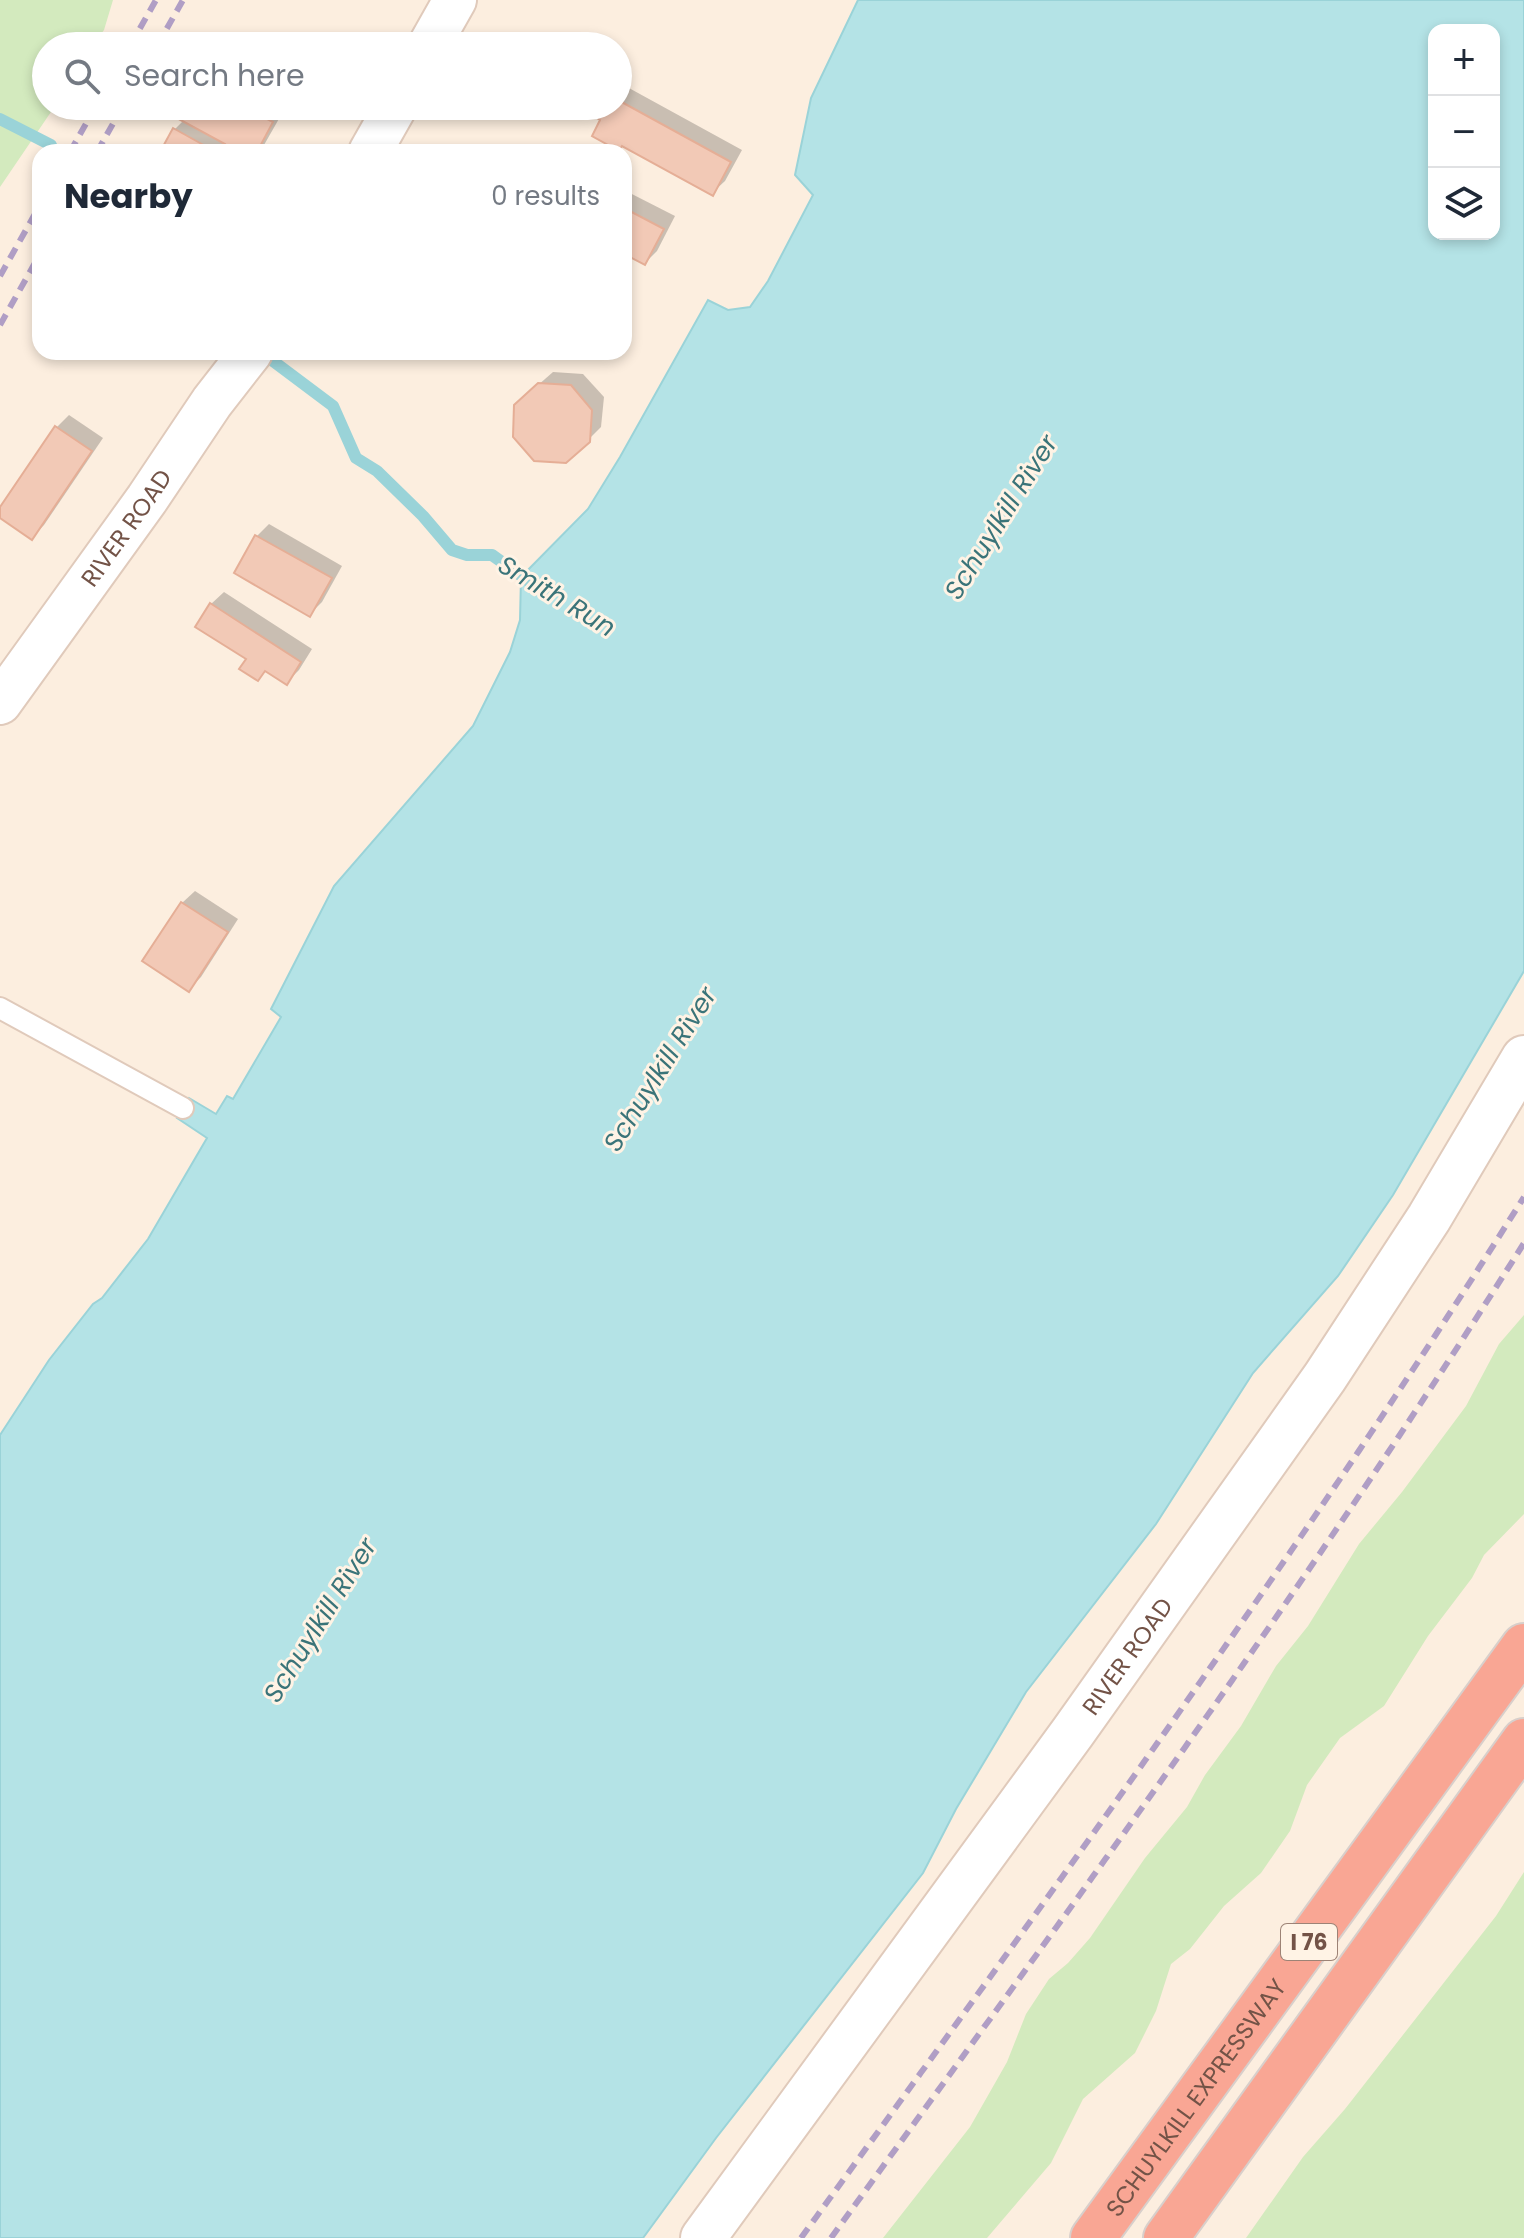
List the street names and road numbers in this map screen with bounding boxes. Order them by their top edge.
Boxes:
street label: RIVER ROAD [73,462,179,593]
street label: RIVER ROAD [1074,1591,1180,1721]
road number: I 76 [1281,1924,1337,1960]
street label: SCHUYLKILL EXPRESSWAY [1098,1972,1293,2223]

